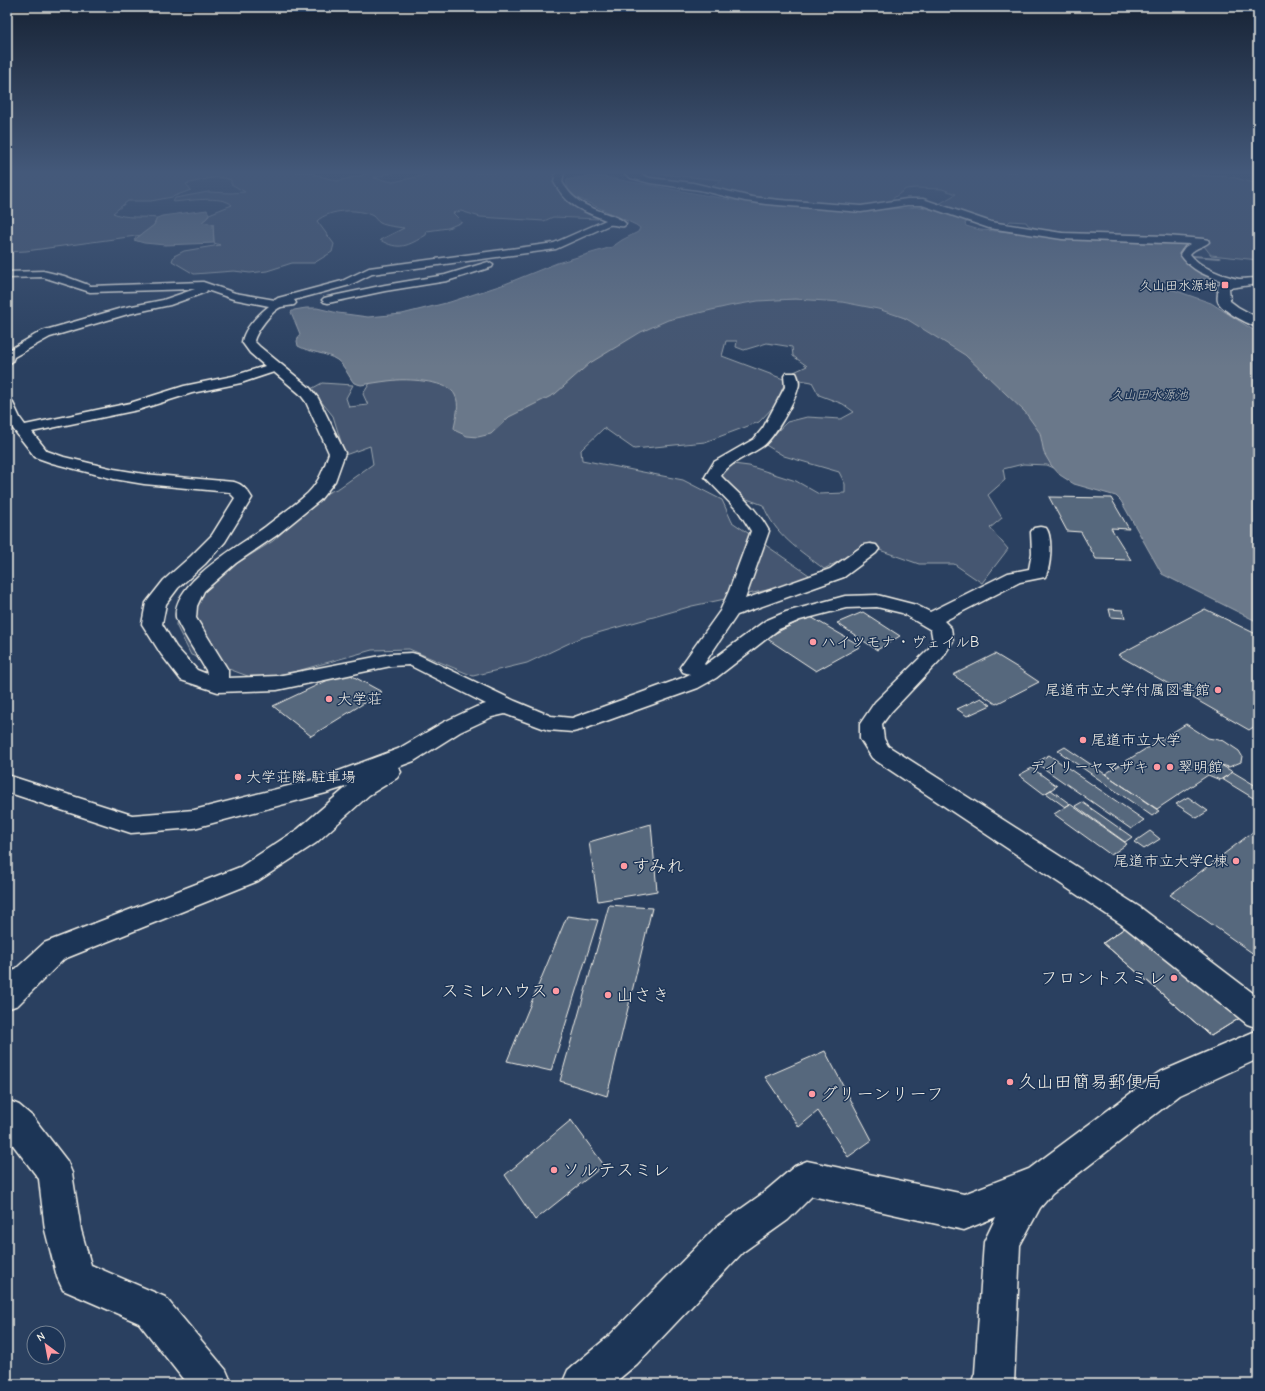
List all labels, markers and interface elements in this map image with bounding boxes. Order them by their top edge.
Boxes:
place label: 久山田水源地 [1139,278,1217,293]
marker: 久山田水源地 [1220,280,1230,290]
water label: 久山田水源池 [1110,387,1189,402]
place label: ハイツモナ・ヴェイルB [821,633,979,651]
marker: ハイツモナ・ヴェイルB [808,637,818,647]
place label: 尾道市立大学付属図書館 [1045,681,1210,699]
marker: 尾道市立大学付属図書館 [1213,685,1223,695]
place label: 大学荘 [337,690,382,708]
marker: 大学荘 [324,694,334,704]
place label: 尾道市立大学 [1091,731,1181,749]
marker: 尾道市立大学 [1078,735,1088,745]
place label: デイリーヤマザキ [1030,758,1149,776]
place label: 翠明館 [1178,758,1223,776]
marker: デイリーヤマザキ [1152,762,1162,772]
marker: 翠明館 [1165,762,1175,772]
place label: 大学荘隣 駐車場 [246,768,356,786]
marker: 大学荘隣 駐車場 [233,772,243,782]
place label: 尾道市立大学C棟 [1114,852,1228,870]
place label: すみれ [632,856,685,877]
marker: 尾道市立大学C棟 [1231,856,1241,866]
marker: すみれ [619,861,629,871]
place label: フロントスミレ [1040,968,1166,989]
marker: フロントスミレ [1169,973,1179,983]
place label: スミレハウス [441,981,548,1002]
place label: 山さき [616,985,670,1006]
marker: スミレハウス [551,986,561,996]
marker: 山さき [603,990,613,1000]
place label: 久山田簡易郵便局 [1018,1072,1162,1093]
marker: 久山田簡易郵便局 [1005,1077,1015,1087]
place label: グリーンリーフ [820,1084,944,1105]
marker: グリーンリーフ [807,1089,817,1099]
place label: ソルテスミレ [562,1160,670,1181]
marker: ソルテスミレ [549,1165,559,1175]
north arrow [26,1325,66,1365]
text: N [34,1330,47,1344]

